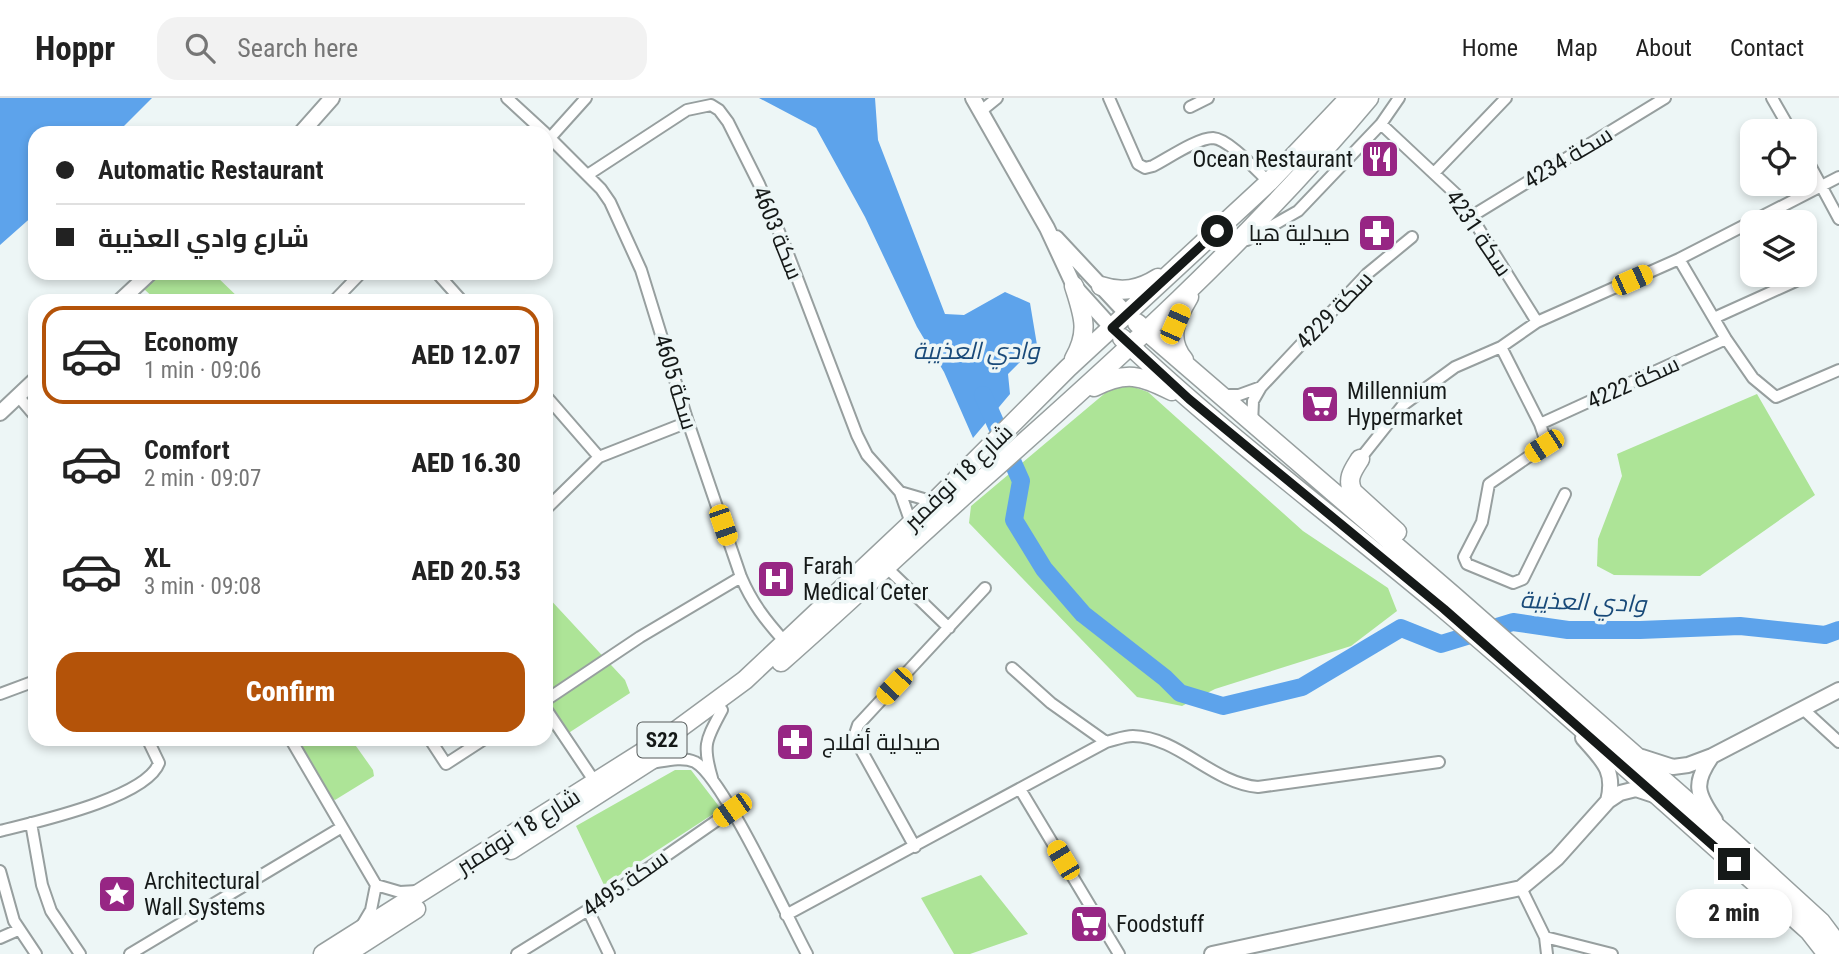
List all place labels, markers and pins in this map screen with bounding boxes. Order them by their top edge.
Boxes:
restaurant icon: Ocean Restaurant [1359,138,1401,180]
place label: Ocean Restaurant [1192,146,1353,173]
pharmacy icon: صيدلية هيا [1356,212,1398,254]
place label: صيدلية هيا [1249,220,1350,247]
place label: Millennium Hypermarket [1347,378,1463,431]
supermarket icon: Millennium Hypermarket [1299,383,1341,425]
place label: Farah Medical Ceter [803,553,928,606]
hospital icon: Farah Medical Ceter [755,558,797,600]
pharmacy icon: صيدلية أفلاج [774,721,816,763]
place label: صيدلية أفلاج [822,727,941,758]
place label: Architectural Wall Systems [144,868,265,921]
place icon: Architectural Wall Systems [96,873,138,915]
supermarket icon: Foodstuff [1068,903,1110,945]
place label: Foodstuff [1116,911,1205,938]

